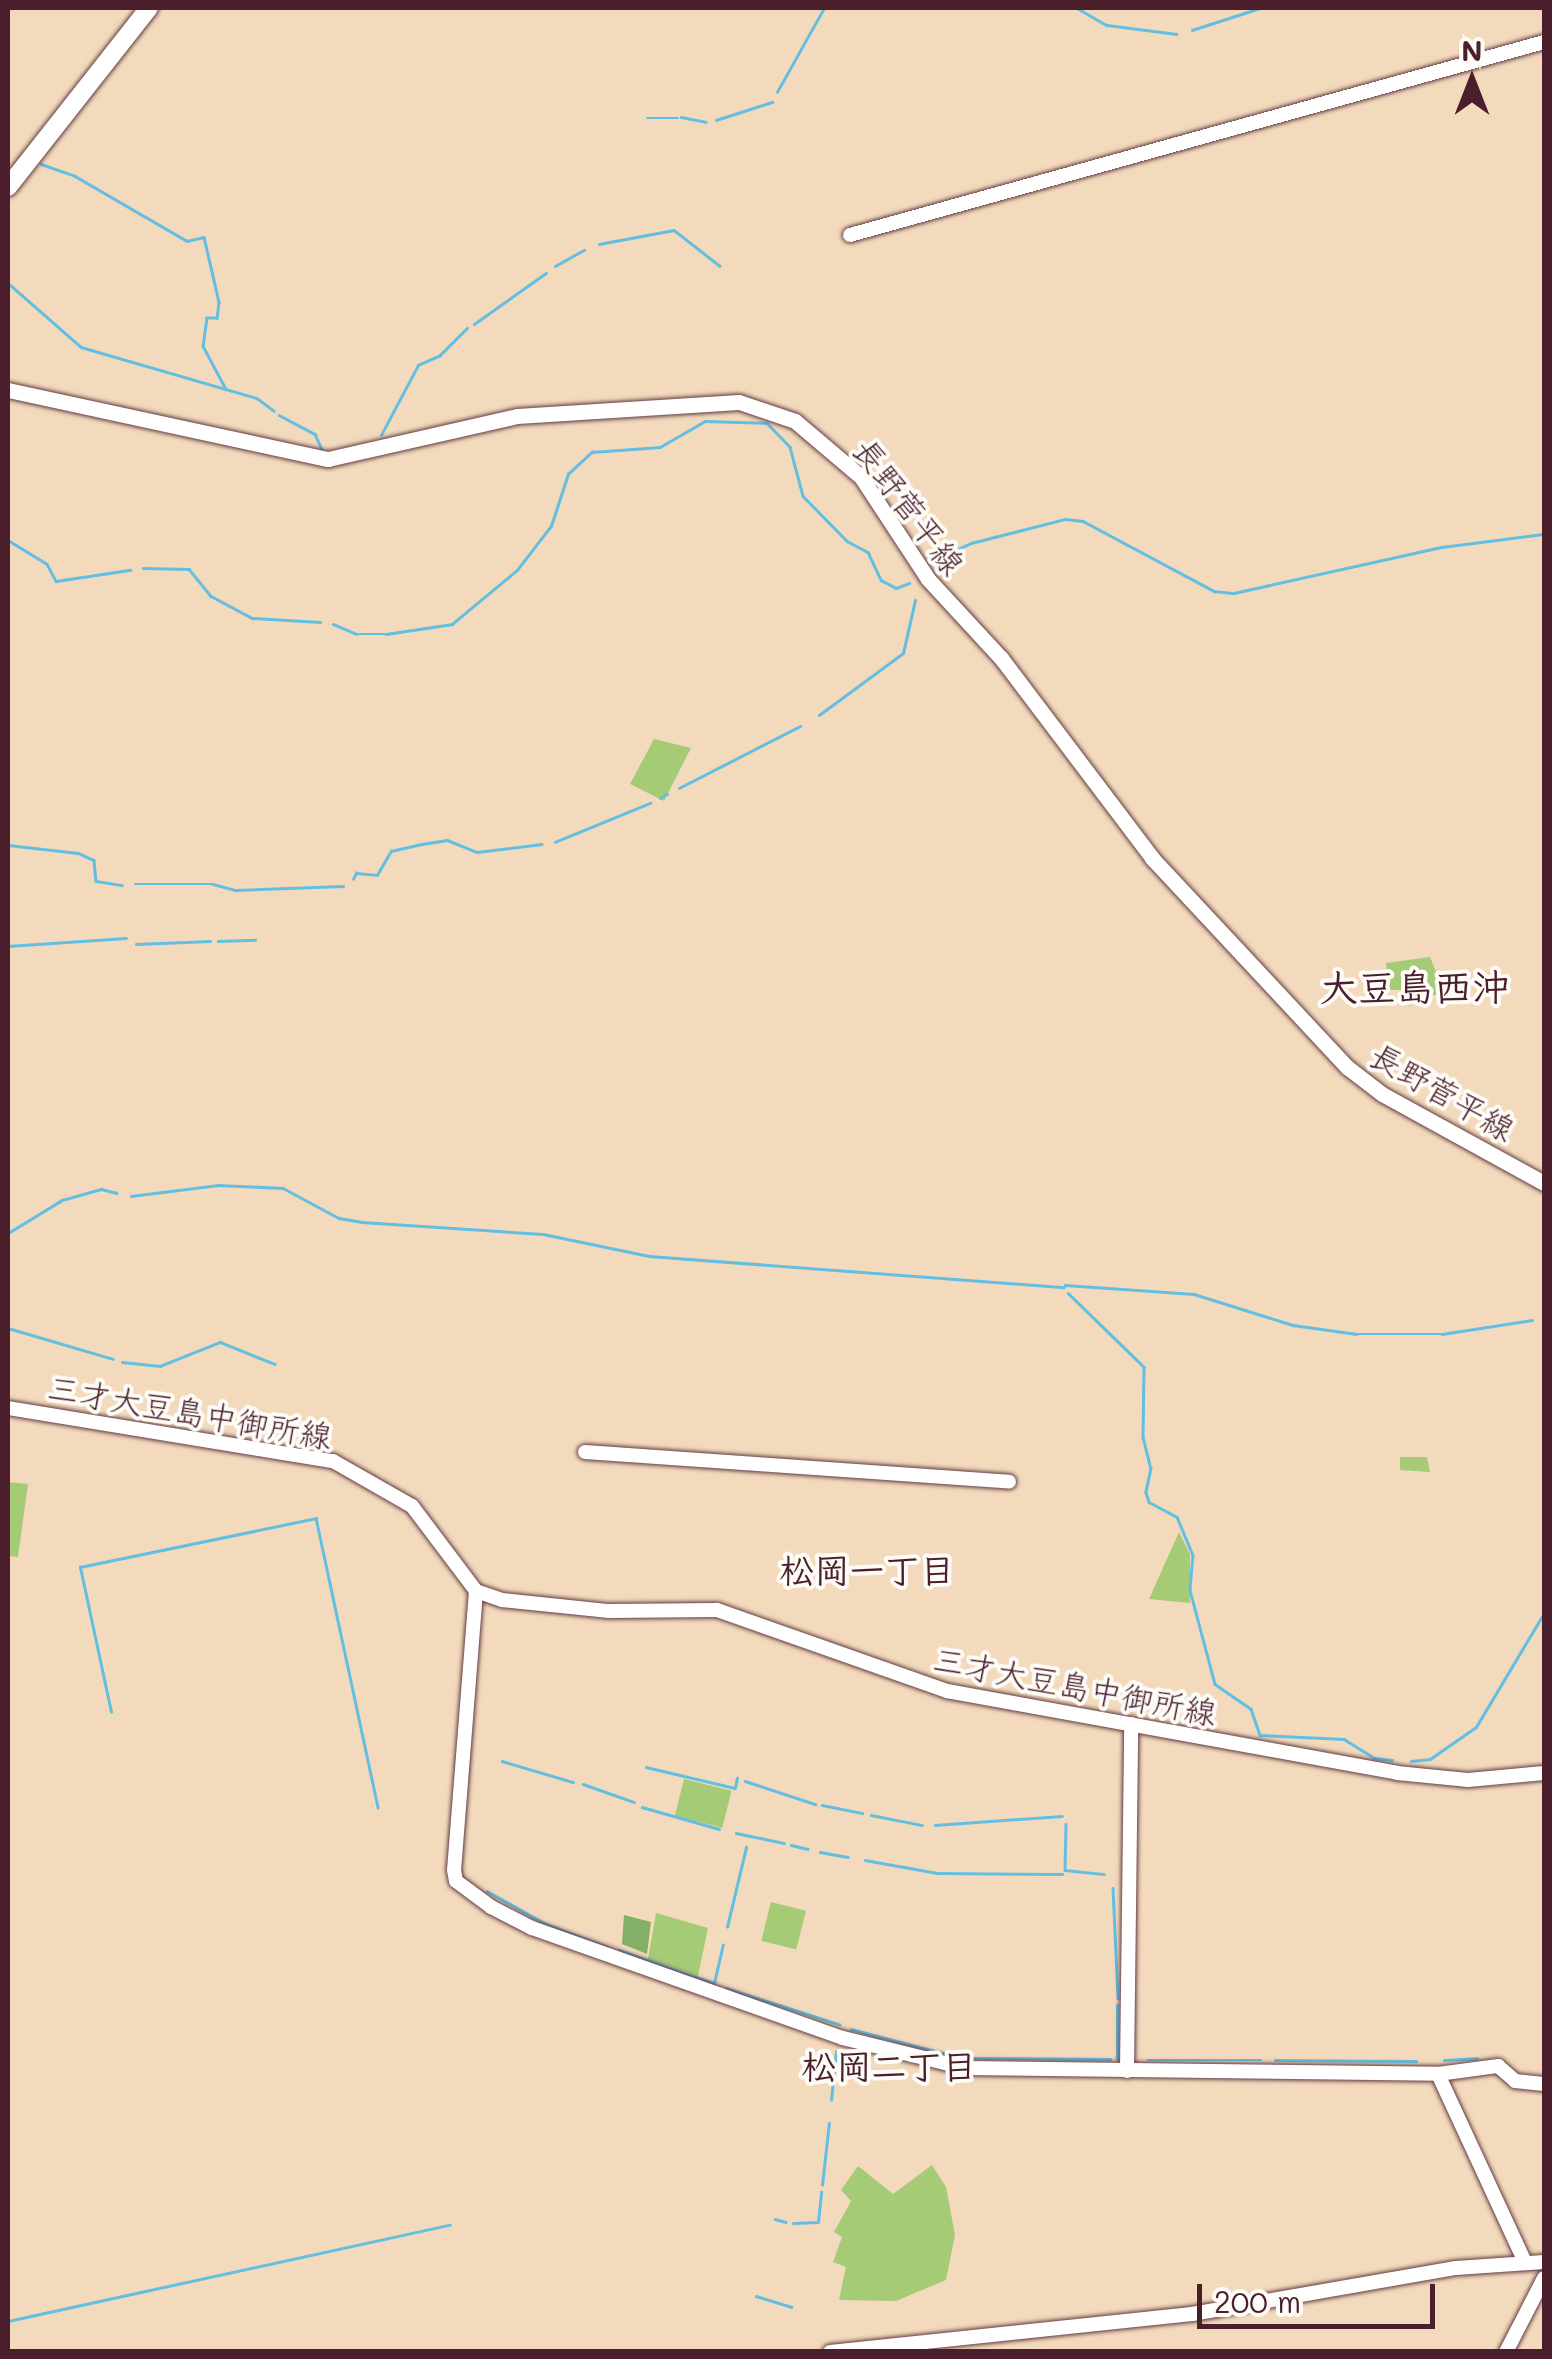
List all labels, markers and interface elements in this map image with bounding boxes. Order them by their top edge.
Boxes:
north arrow [1422,30,1522,130]
text: N [1461,32,1483,68]
street label: 長野菅平線 [847,431,973,581]
district label: 大豆島西沖 [1320,964,1510,1010]
street label: 長野菅平線 [1364,1034,1522,1148]
street label: 三才大豆島中御所線 [45,1367,335,1455]
district label: 松岡一丁目 [780,1548,954,1590]
street label: 三才大豆島中御所線 [930,1639,1220,1731]
district label: 松岡二丁目 [802,2044,976,2086]
scale bar [1202,2264,1440,2326]
text: 200 m [1214,2281,1301,2321]

